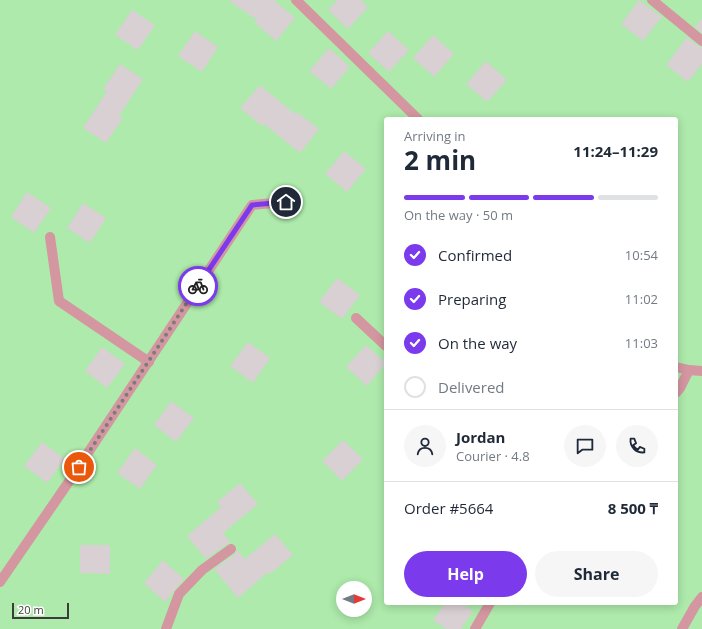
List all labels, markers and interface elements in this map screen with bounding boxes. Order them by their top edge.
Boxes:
text: Arriving in [404,127,466,145]
text: 11:24–11:29 [573,141,658,161]
text: 2 min [404,142,476,178]
pin [269,185,303,219]
icon: home [275,191,297,213]
text: On the way · 50 m [404,206,513,224]
icon: check [404,244,426,266]
text: Confirmed [438,245,512,265]
text: 10:54 [625,246,658,264]
courier [178,266,218,306]
icon: bike [187,275,209,297]
icon: check [404,288,426,310]
text: Preparing [438,289,506,309]
text: 11:02 [625,290,658,308]
icon: check [404,332,426,354]
text: On the way [438,333,517,353]
text: 11:03 [625,334,658,352]
text: Delivered [438,377,505,397]
button: person [404,425,446,467]
button: chat [564,425,606,467]
button: phone [616,425,658,467]
text: Jordan [456,427,505,447]
text: Courier · 4.8 [456,447,530,465]
pin [62,450,96,484]
icon: bag [68,456,90,478]
text: Order #5664 [404,498,493,518]
text: 8 500 ₸ [608,498,658,518]
button: Help [404,551,527,597]
button: Share [535,551,658,597]
north arrow [336,581,372,617]
map controls [336,581,372,617]
scale bar [12,601,69,620]
text: 20 m [18,602,44,617]

